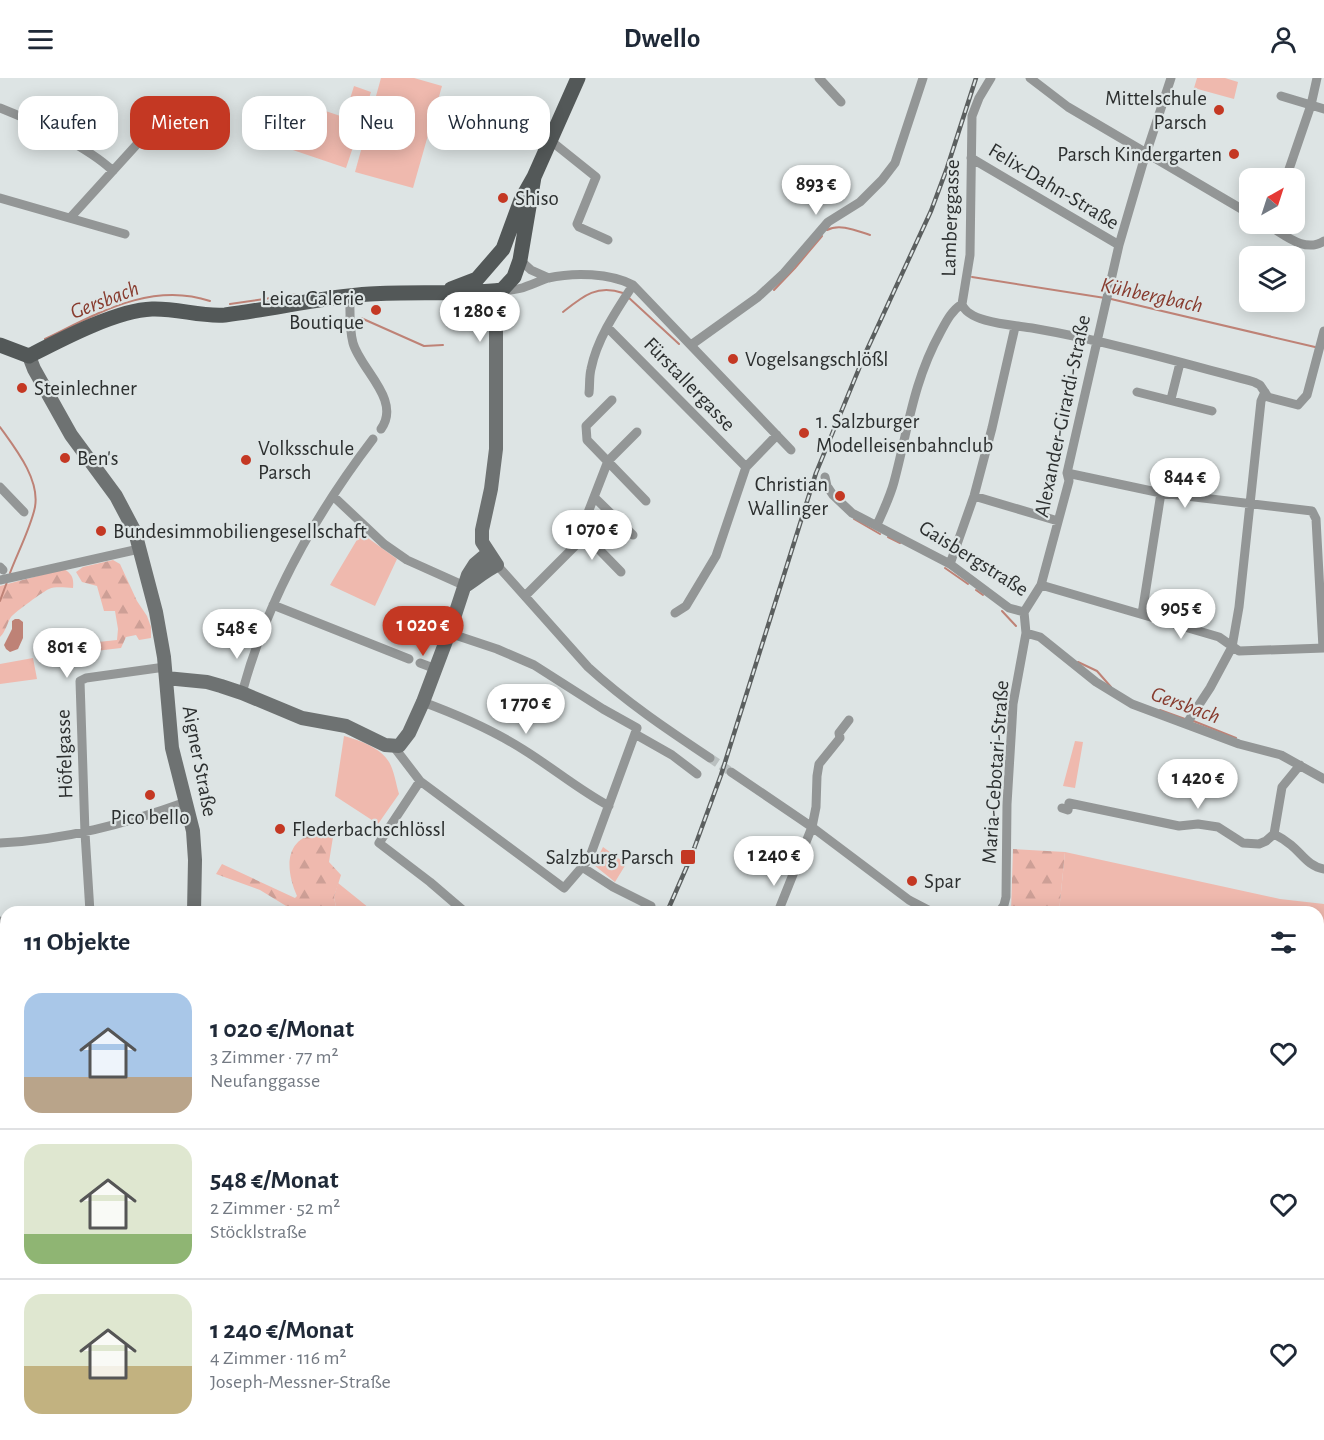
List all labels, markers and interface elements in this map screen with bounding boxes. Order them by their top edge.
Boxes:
icon: menu [24,23,57,56]
icon: person [1267,23,1300,56]
text: Dwello [624,25,700,52]
place label: Mittelschule Parsch [1105,88,1207,133]
chip: Kaufen [18,96,118,150]
chip: Mieten [130,96,230,150]
chip: Filter [242,96,327,150]
chip: Neu [339,96,415,150]
chip: Wohnung [427,96,550,150]
marker: Mittelschule Parsch [1212,103,1226,117]
street label: Felix-Dahn-Straße [985,139,1123,234]
place label: Parsch Kindergarten [1057,144,1222,165]
marker: Parsch Kindergarten [1227,147,1241,161]
street label: Lamberggasse [938,159,963,277]
pin: 893 € [774,165,858,216]
north arrow [1239,168,1305,234]
map controls [1239,168,1305,312]
text: 893 € [796,174,836,194]
place label: Shiso [515,188,559,209]
marker: Shiso [496,191,510,205]
button: layers [1239,246,1305,312]
water label: Kühbergbach [1099,273,1205,317]
water label: Gersbach [67,277,142,323]
place label: Leica Galerie Boutique [261,288,364,333]
pin: 1 280 € [425,292,535,343]
text: 1 280 € [454,301,506,321]
marker: Leica Galerie Boutique [369,303,383,317]
street label: Alexander-Girardi-Straße [1031,313,1094,519]
street label: Fürstallergasse [640,333,739,435]
place label: Vogelsangschlößl [745,349,889,370]
marker: Vogelsangschlößl [726,352,740,366]
place label: Steinlechner [34,378,137,399]
marker: Steinlechner [15,381,29,395]
place label: 1. Salzburger Modelleisenbahnclub [816,411,993,456]
marker: 1. Salzburger Modelleisenbahnclub [797,426,811,440]
place label: Volksschule Parsch [258,438,354,483]
place label: Ben's [77,448,119,469]
marker: Ben's [58,451,72,465]
marker: Volksschule Parsch [239,453,253,467]
pin: 844 € [1143,458,1227,509]
text: 844 € [1164,467,1206,487]
place label: Christian Wallinger [748,474,828,519]
marker: Christian Wallinger [833,489,847,503]
pin: 1 070 € [537,510,647,561]
street label: Gaisbergstraße [915,517,1032,600]
text: 1 070 € [566,519,618,539]
place label: Bundesimmobiliengesellschaft [113,521,367,542]
marker: Bundesimmobiliengesellschaft [94,524,108,538]
pin: 905 € [1139,589,1223,640]
text: 905 € [1160,598,1202,618]
pin: 1 020 € [368,606,478,657]
pin: 548 € [195,609,279,660]
text: 1 020 € [397,615,449,635]
text: 548 € [217,618,257,638]
pin: 801 € [25,628,109,679]
text: 801 € [47,637,87,657]
street label: Maria-Cebotari-Straße [979,680,1012,864]
water label: Gersbach [1148,682,1223,728]
pin: 1 770 € [471,684,581,735]
text: 1 770 € [501,693,551,713]
street label: Aigner Straße [178,704,221,818]
street label: Höfelgasse [52,709,77,799]
pin: 1 420 € [1143,759,1253,810]
text: 1 420 € [1172,768,1224,788]
marker: Pico bello [143,788,157,802]
place label: Pico bello [110,807,190,828]
place label: Flederbachschlössl [292,819,446,840]
marker: Flederbachschlössl [273,822,287,836]
pin: 1 240 € [719,836,829,887]
text: 1 240 € [748,845,800,865]
place label: Salzburg Parsch [546,847,674,868]
marker: Salzburg Parsch [679,848,697,866]
place label: Spar [924,871,961,892]
marker: Spar [905,874,919,888]
icon: filters [1267,926,1300,959]
text: 11 Objekte [24,929,130,955]
text: 1 020 €/Monat [210,1016,354,1042]
icon: home [72,1017,144,1089]
icon: heart [1267,1037,1300,1070]
text: 3 Zimmer · 77 m² [210,1047,339,1067]
text: Neufanggasse [210,1071,320,1091]
text: 548 €/Monat [210,1167,339,1193]
icon: home [72,1168,144,1240]
icon: heart [1267,1188,1300,1221]
text: 2 Zimmer · 52 m² [210,1198,340,1218]
text: Stöcklstraße [210,1222,307,1242]
text: 1 240 €/Monat [210,1317,354,1343]
icon: home [72,1318,144,1390]
icon: heart [1267,1338,1300,1371]
text: 4 Zimmer · 116 m² [210,1348,346,1368]
text: Joseph-Messner-Straße [210,1372,391,1392]

